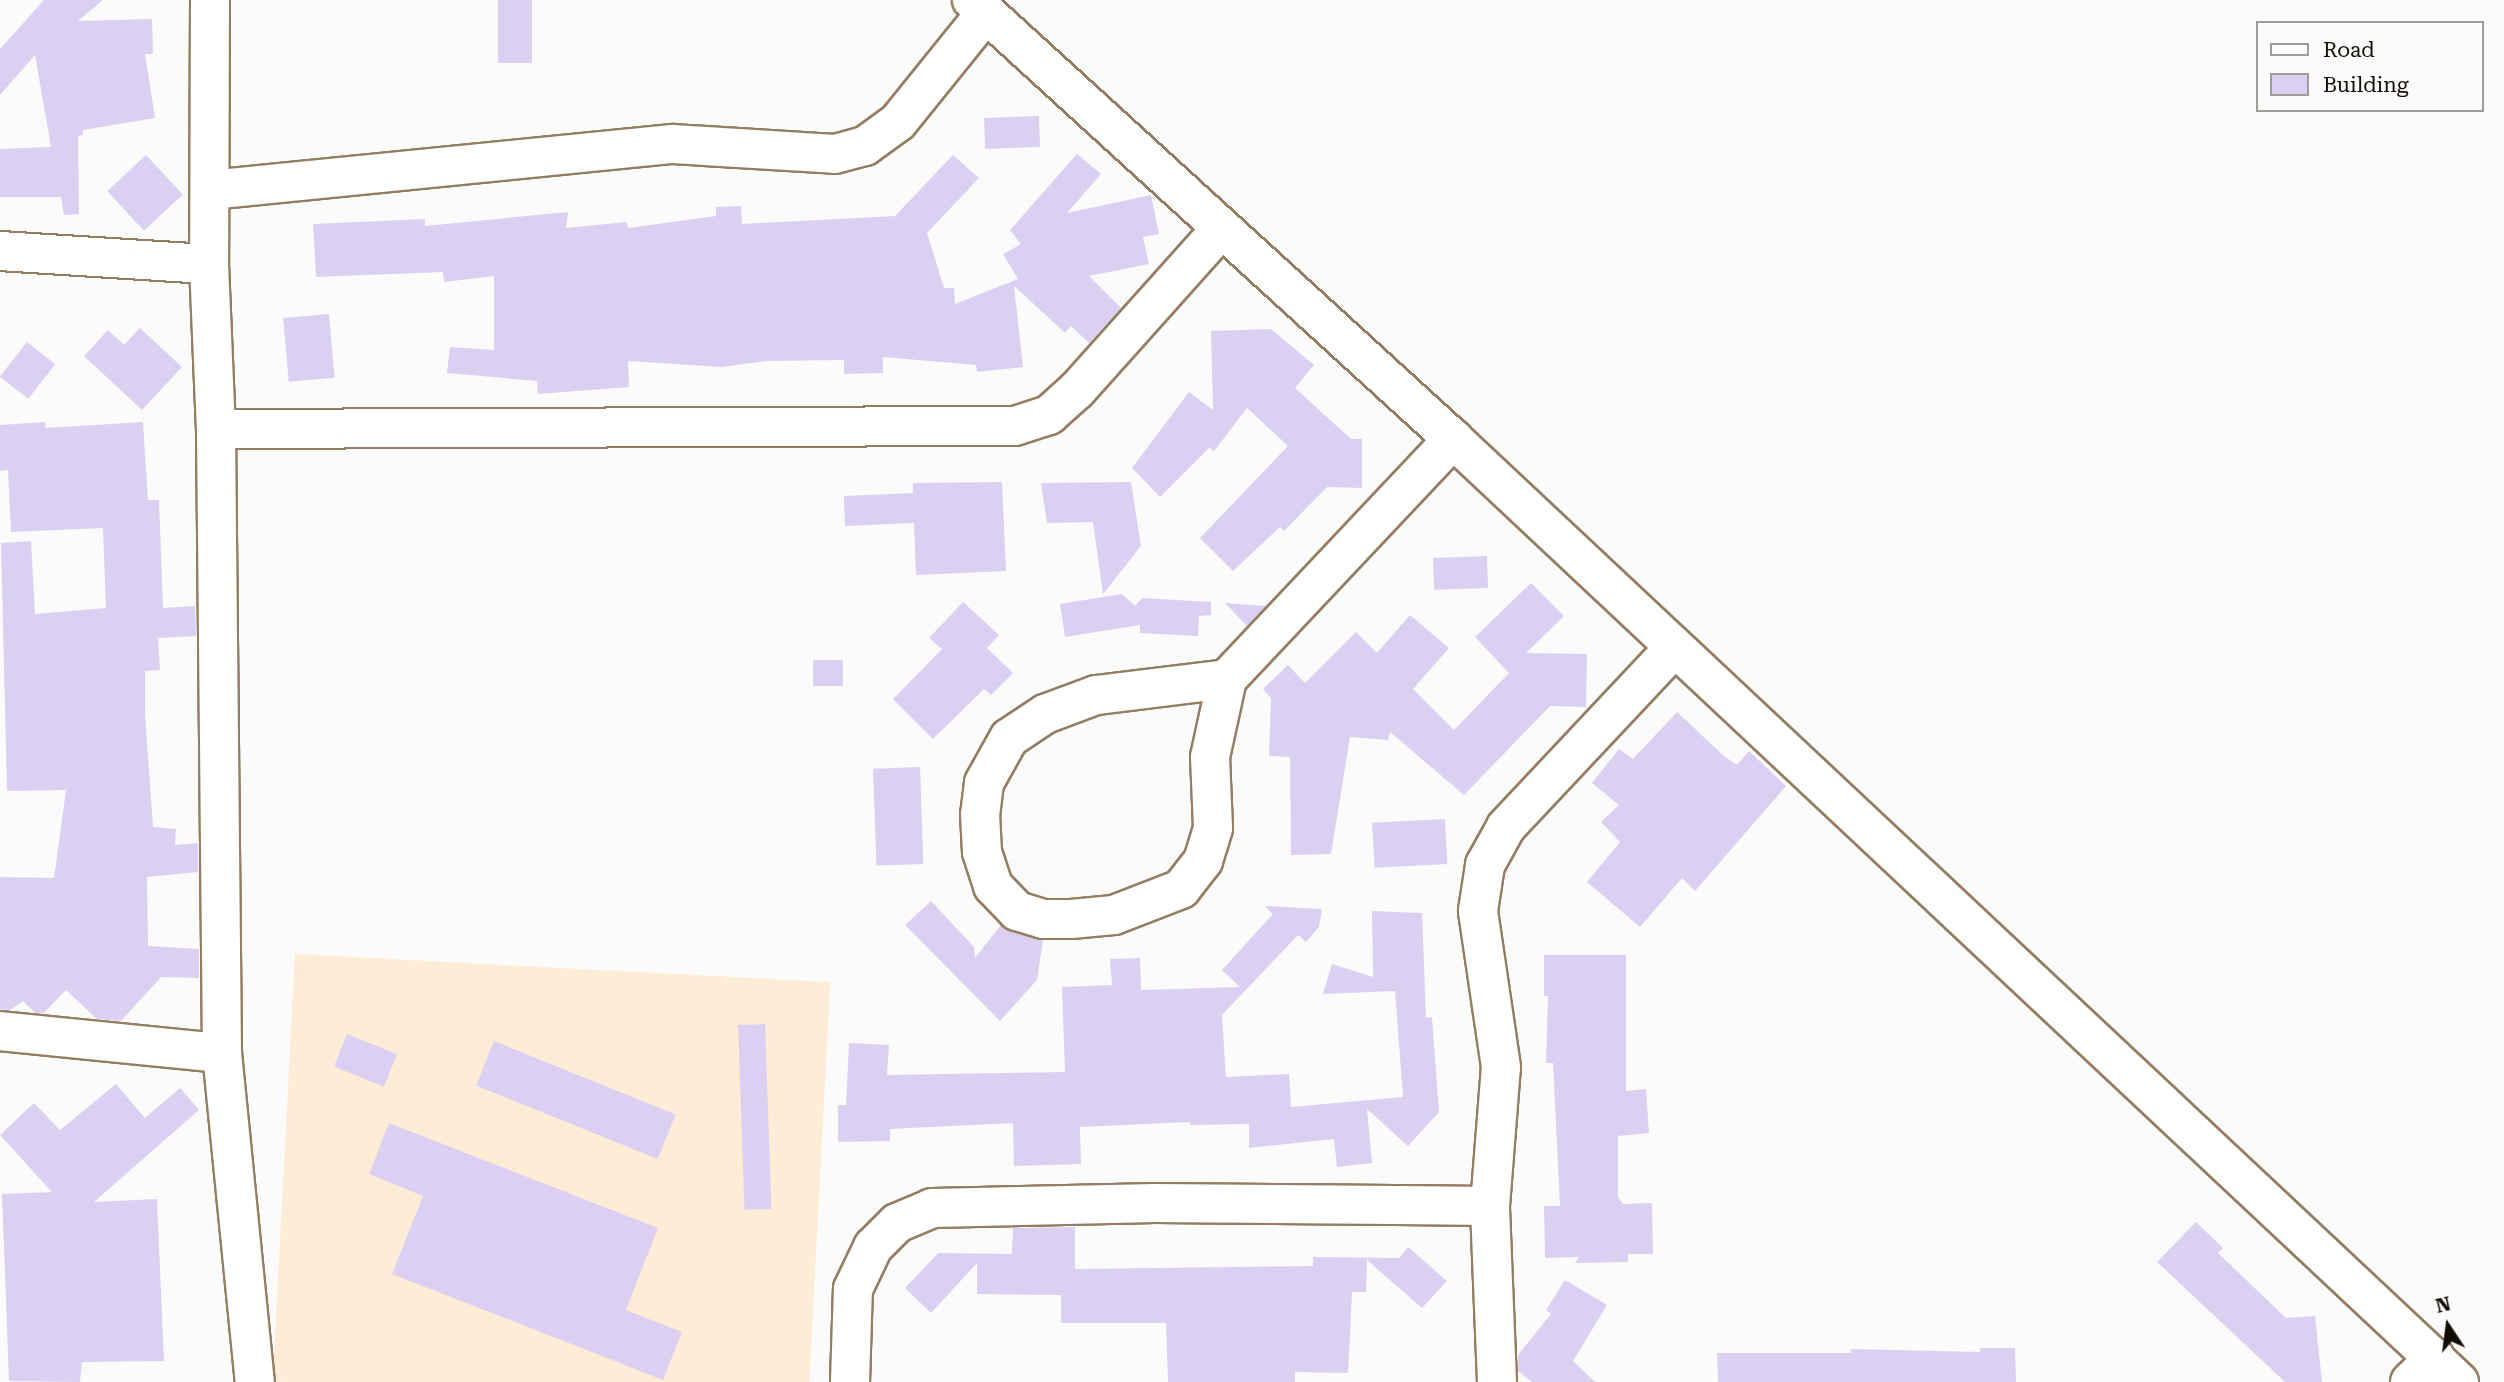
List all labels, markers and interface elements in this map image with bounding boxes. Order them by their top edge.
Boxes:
legend [2256,21,2483,112]
text: Road [2323,38,2375,62]
text: Building [2323,73,2409,97]
north arrow [2413,1291,2483,1361]
text: N [2433,1292,2453,1318]

